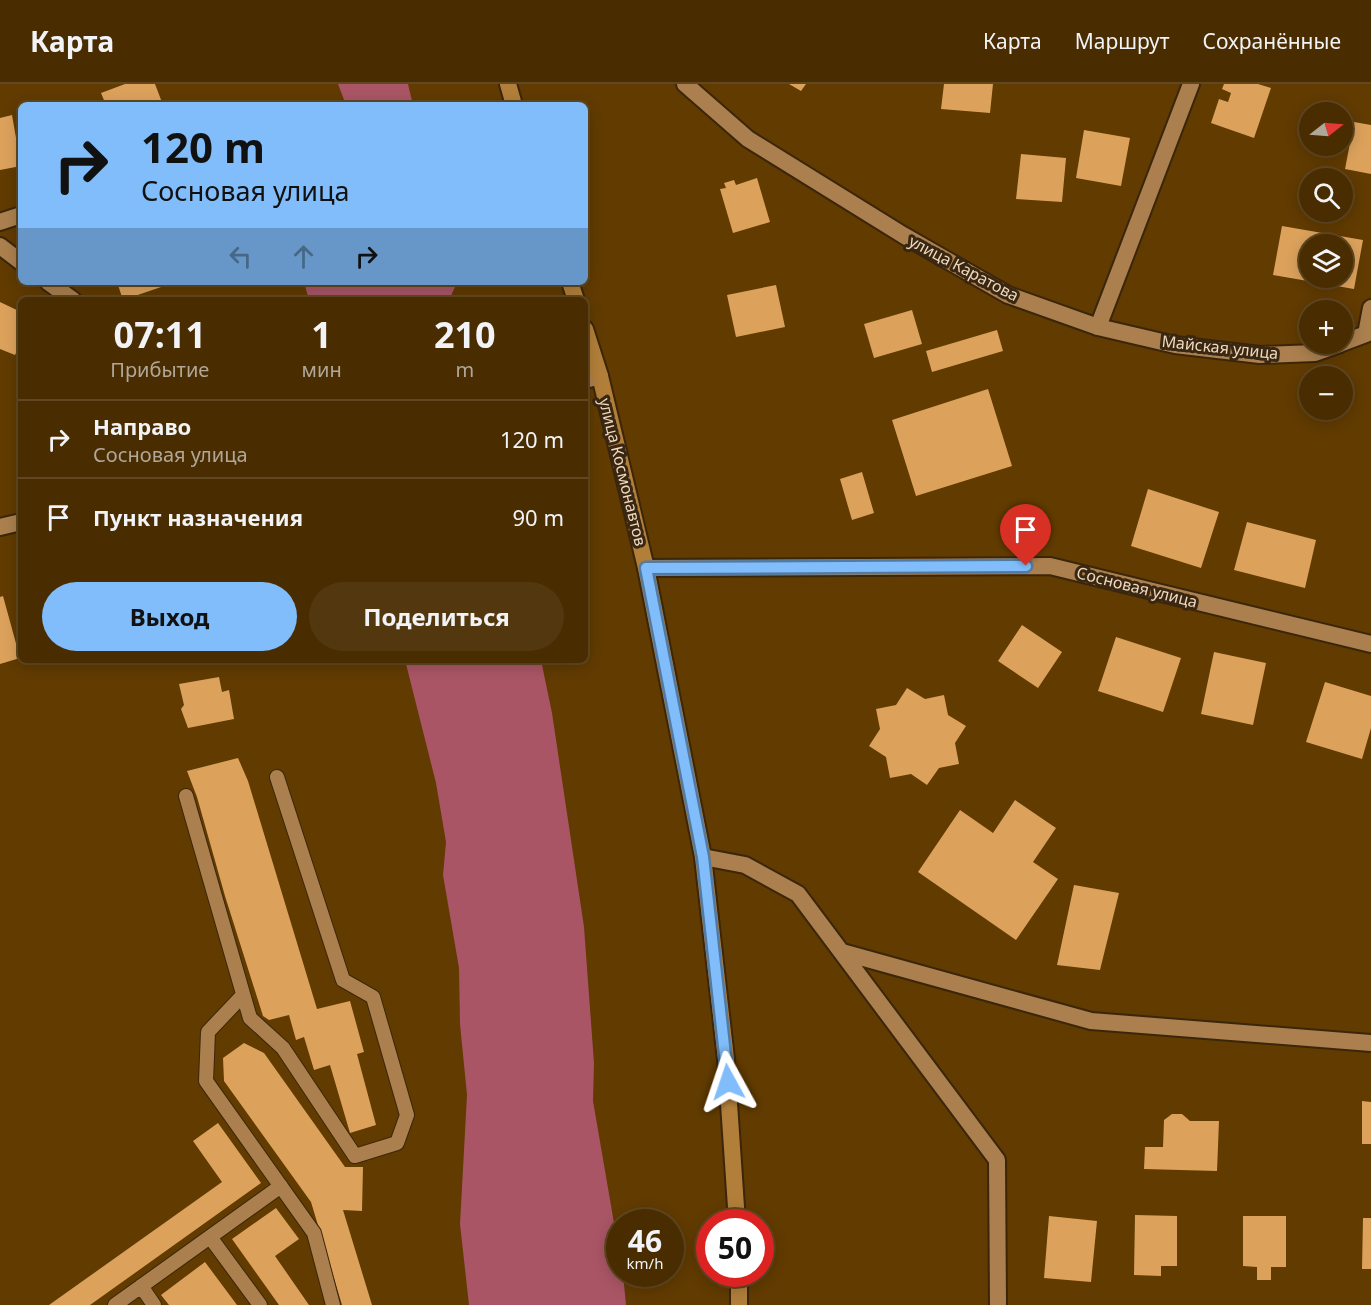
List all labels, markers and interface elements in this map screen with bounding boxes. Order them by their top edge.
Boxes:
text: Карта [30,22,114,60]
text: Карта [983,27,1042,55]
text: Маршрут [1075,27,1170,55]
text: Сохранённые [1203,27,1341,55]
north arrow [1299,102,1353,156]
map controls [1299,102,1353,420]
text: 120 m [141,118,265,175]
icon: right [42,126,120,204]
button: search [1299,168,1353,222]
text: Сосновая улица [141,172,350,209]
street label: улица Каратова [905,230,1023,306]
button: layers [1299,234,1353,288]
icon: left [224,240,257,273]
icon: ahead [287,240,320,273]
icon: right [350,240,383,273]
button: + [1299,300,1353,354]
text: 07:11 [114,310,206,359]
text: 1 [311,310,332,359]
text: 210 [434,310,496,359]
street label: Майская улица [1161,330,1279,364]
text: Прибытие [110,356,209,383]
text: мин [302,356,342,383]
text: m [455,356,474,383]
button: − [1299,366,1353,420]
street label: улица Космонавтов [594,396,652,548]
text: Направо [93,411,191,441]
icon: right [42,423,75,456]
text: 120 m [500,424,564,454]
text: Сосновая улица [93,441,248,468]
icon: arrive [42,501,75,534]
text: Пункт назначения [93,502,303,532]
text: 90 m [513,502,564,532]
pin [1000,504,1051,566]
icon: arrive [1009,513,1042,546]
street label: Сосновая улица [1074,561,1200,613]
button: Выход [42,582,297,651]
button: Поделиться [309,582,564,651]
position arrow [696,1050,760,1114]
speed limit sign: 50 [696,1209,774,1287]
text: 46 [628,1220,662,1261]
text: km/h [627,1253,663,1273]

